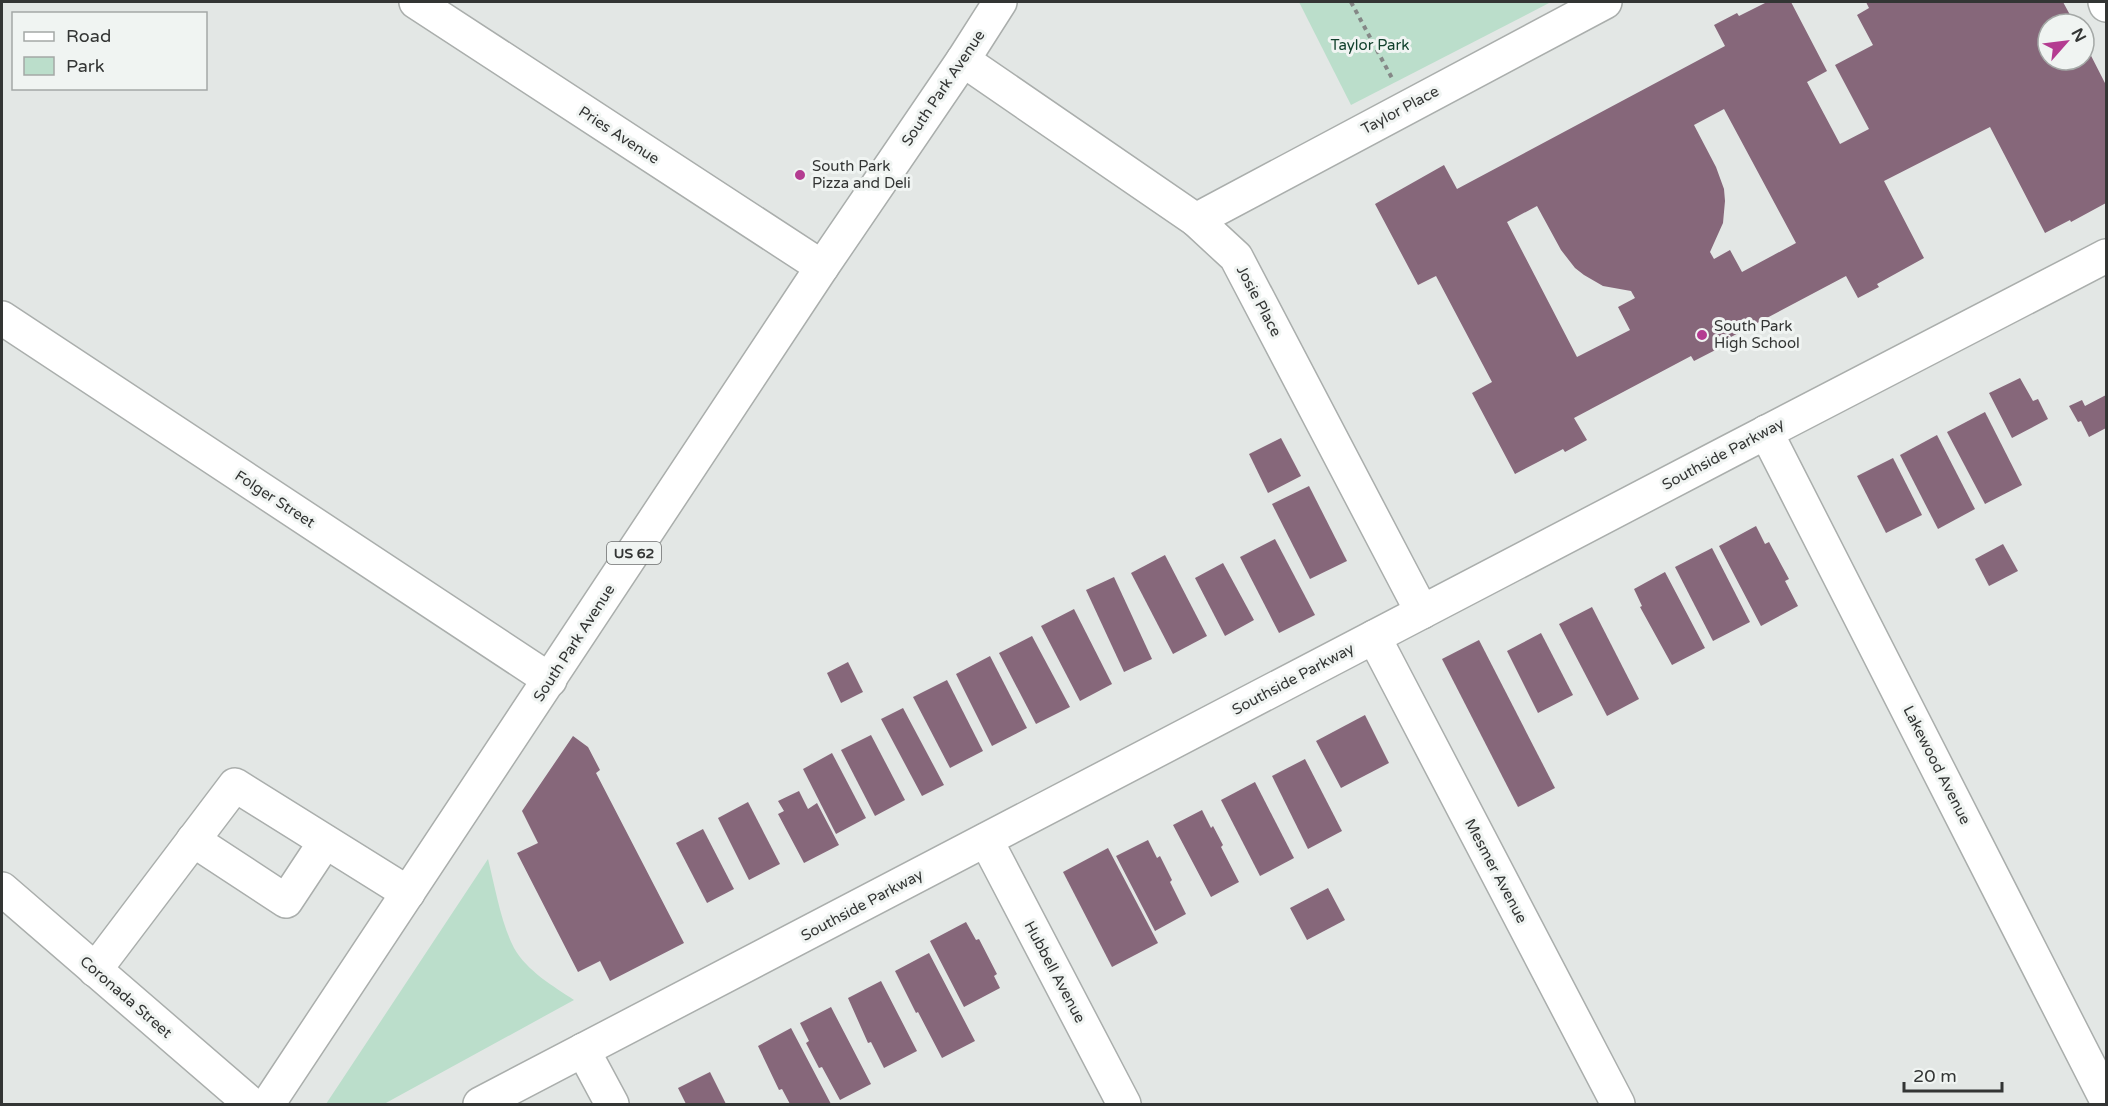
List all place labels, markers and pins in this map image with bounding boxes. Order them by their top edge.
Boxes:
place label: South Park Pizza and Deli [812,157,911,192]
marker: South Park Pizza and Deli [793,168,807,182]
place label: South Park High School [1714,317,1800,352]
marker: South Park High School [1695,328,1709,342]

